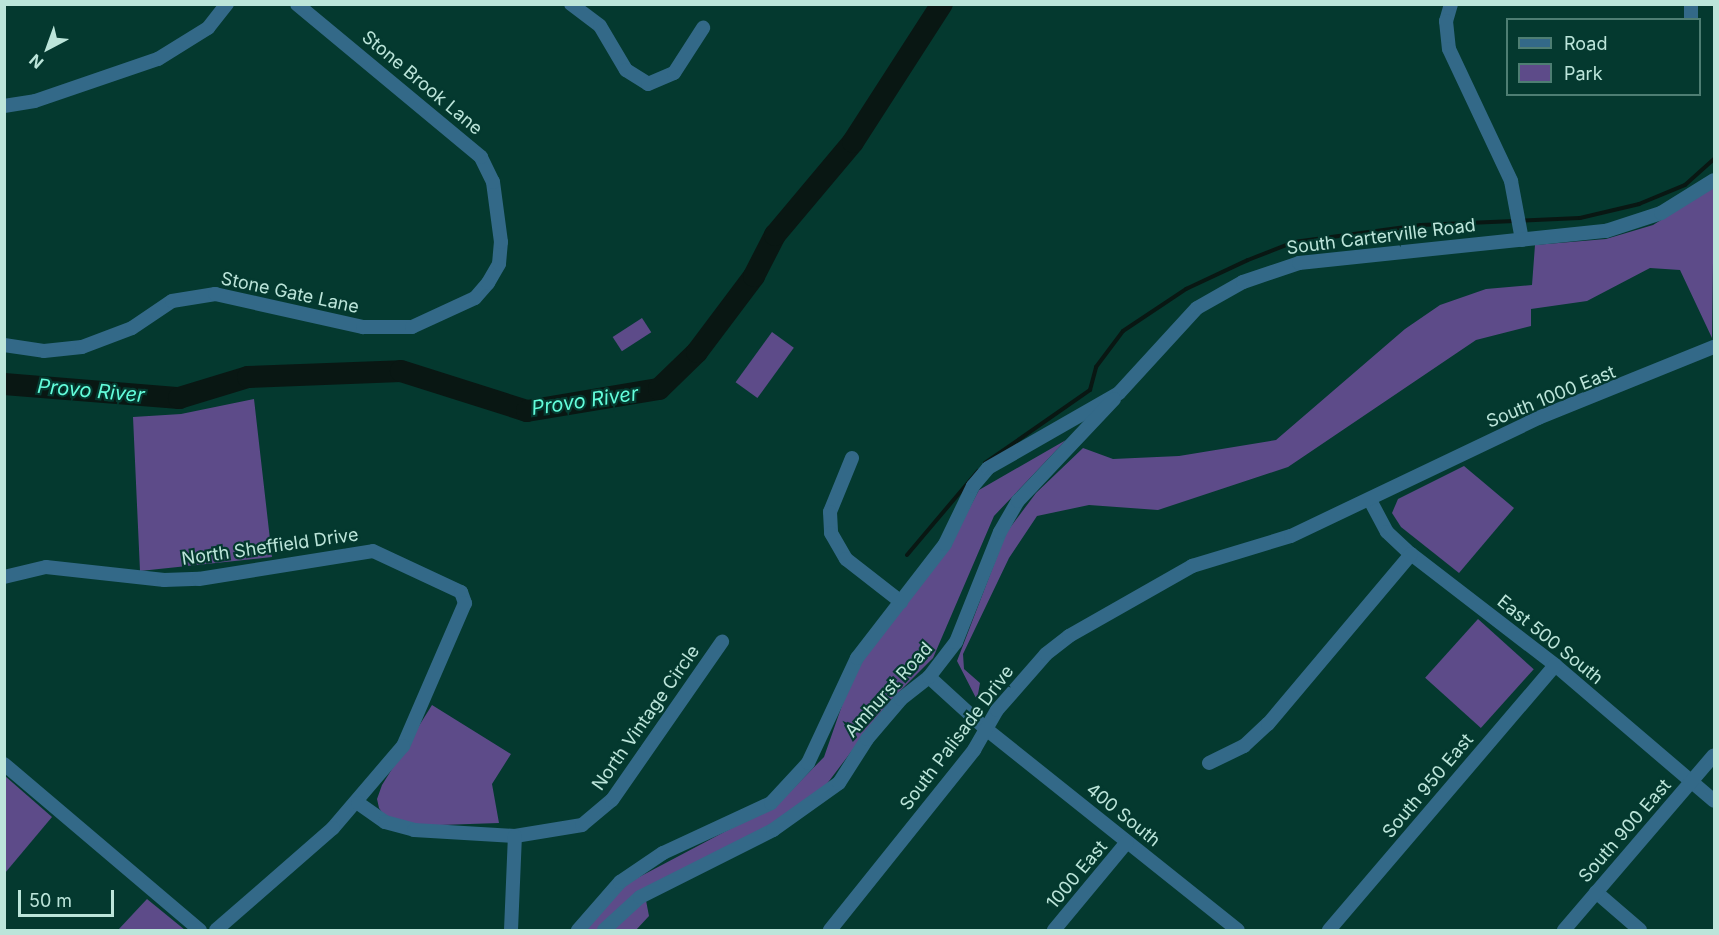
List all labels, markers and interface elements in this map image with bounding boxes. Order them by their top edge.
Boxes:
north arrow [18,18,78,78]
legend [1506,18,1701,96]
street label: Stone Brook Lane [357,26,487,140]
text: Road [1564,33,1607,54]
text: N [25,50,47,73]
text: Park [1564,63,1603,84]
street label: South Carterville Road [1285,215,1477,259]
street label: Stone Gate Lane [219,268,361,318]
street label: South 1000 East [1483,361,1619,433]
water label: Provo River [36,374,146,408]
water label: Provo River [530,382,640,420]
street label: North Sheffield Drive [180,524,360,570]
street label: East 500 South [1493,591,1607,689]
street label: Amhurst Road [841,638,937,742]
street label: North Vintage Circle [588,641,704,795]
street label: South Palisade Drive [895,661,1019,815]
street label: South 950 East [1378,729,1478,843]
street label: South 900 East [1574,775,1676,887]
street label: 400 South [1082,779,1164,851]
street label: 1000 East [1042,836,1112,914]
scale bar [21,878,117,916]
text: 50 m [29,890,72,911]

